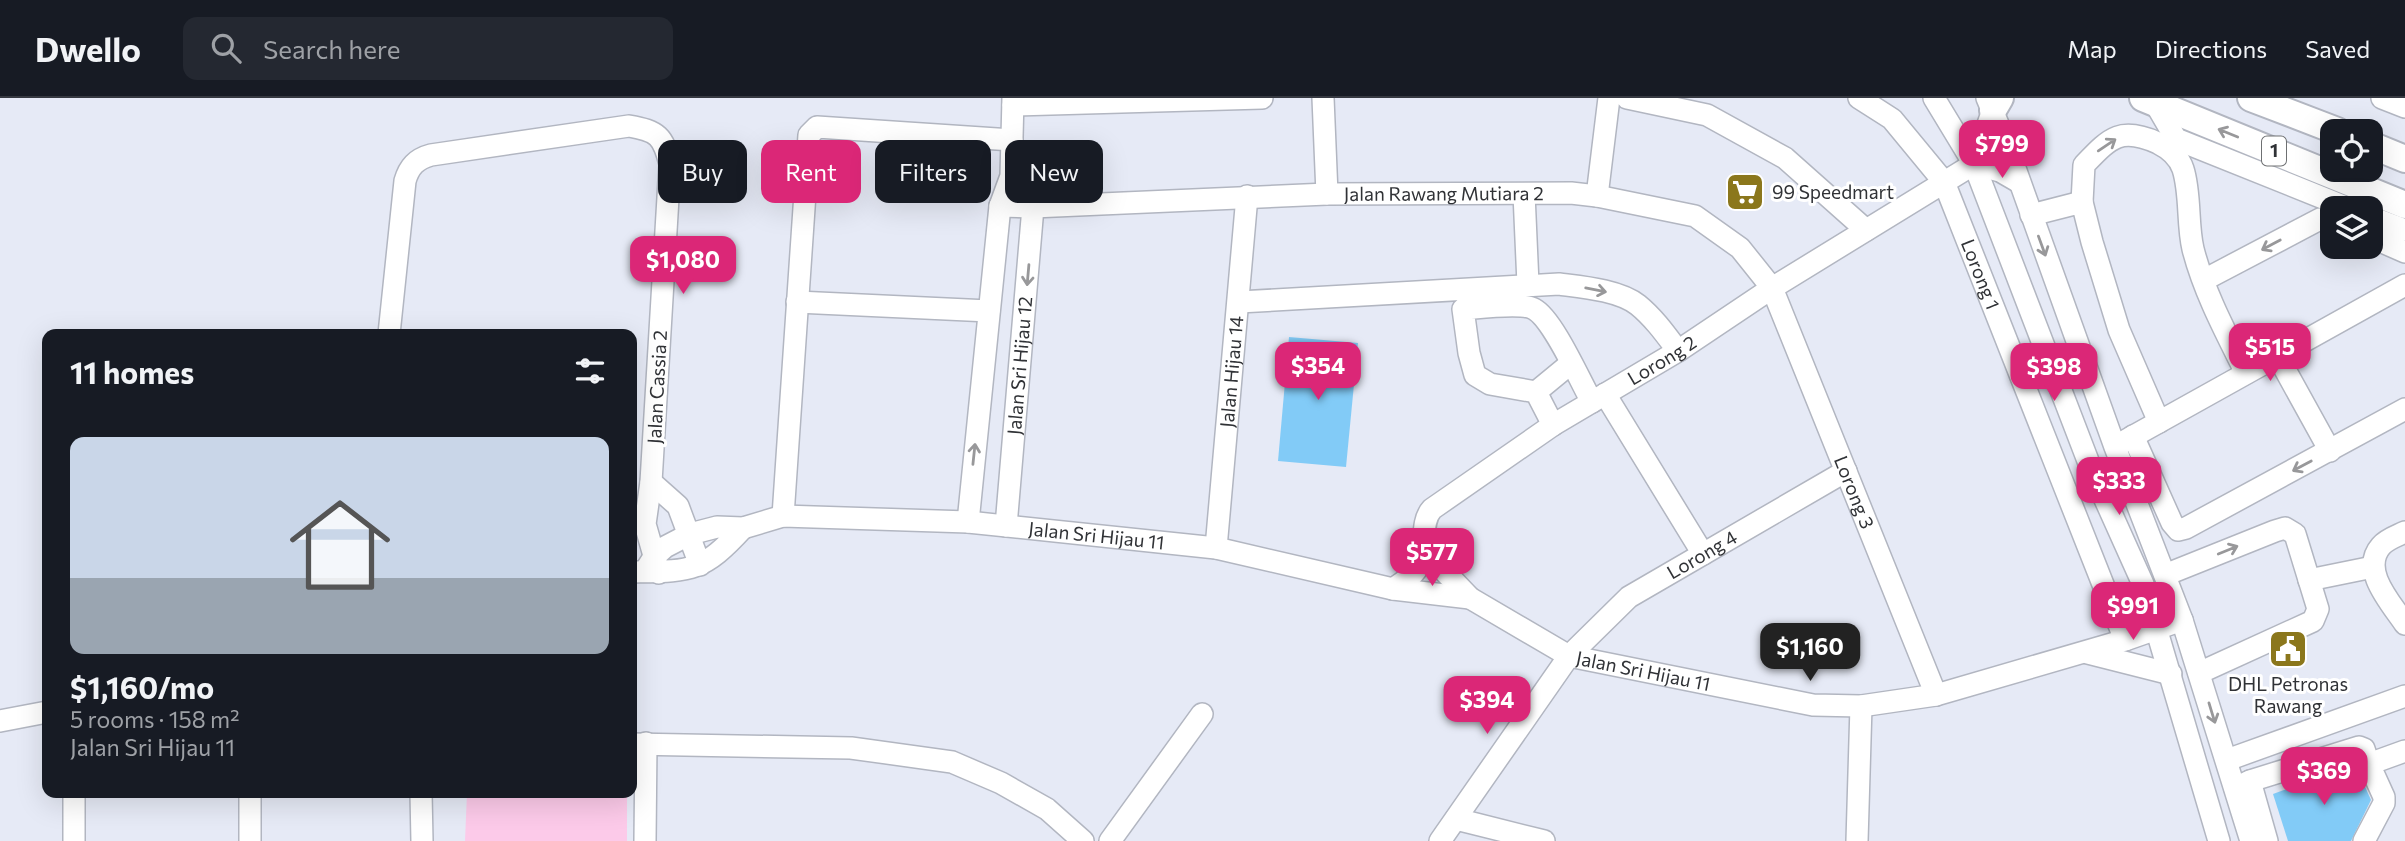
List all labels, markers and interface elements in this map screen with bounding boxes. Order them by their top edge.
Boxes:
search box [183,17,673,80]
text: Dwello [35,28,141,69]
icon: search [207,29,245,67]
text: Search here [263,33,401,64]
text: Map [2067,34,2117,63]
text: Directions [2155,34,2267,63]
text: Saved [2305,34,2370,63]
map controls [2320,119,2383,259]
button: locate [2320,119,2383,182]
pin: $799 [1961,120,2043,180]
one-way arrow [2218,125,2240,138]
text: $799 [1975,129,2029,157]
road number: 1 [2262,136,2286,166]
one-way arrow [2097,138,2116,153]
chip: Buy [658,140,747,203]
chip: Rent [761,140,861,203]
chip: Filters [875,140,991,203]
chip: New [1005,140,1103,203]
supermarket icon: 99 Speedmart [1724,171,1766,213]
place label: 99 Speedmart [1772,180,1894,203]
street label: Jalan Rawang Mutiara 2 [1344,181,1544,205]
button: layers [2320,196,2383,259]
one-way arrow [2037,235,2049,257]
pin: $1,080 [626,236,740,296]
street label: Lorong 1 [1957,236,2005,313]
one-way arrow [2261,238,2282,252]
text: $1,080 [646,245,720,273]
one-way arrow [1021,263,1034,286]
one-way arrow [1584,283,1607,297]
street label: Jalan Sri Hijau 12 [1002,295,1036,436]
street label: Jalan Hijau 14 [1215,315,1247,429]
pin: $515 [2229,324,2311,383]
street label: Jalan Cassia 2 [642,329,671,444]
street label: Lorong 2 [1623,330,1700,389]
text: $515 [2245,332,2295,360]
pin: $354 [1277,342,1359,402]
pin: $398 [2013,344,2095,403]
text: $354 [1291,351,1345,379]
icon: filters [571,352,609,390]
text: $398 [2026,352,2082,380]
text: 11 homes [70,353,194,390]
one-way arrow [968,443,981,465]
street label: Lorong 3 [1830,452,1880,532]
pin: $333 [2078,458,2160,517]
one-way arrow [2293,459,2313,473]
text: $333 [2092,466,2146,494]
icon: home [277,482,403,608]
street label: Jalan Sri Hijau 11 [1027,516,1166,554]
street label: Lorong 4 [1663,525,1741,584]
pin: $577 [1391,528,1473,588]
text: $577 [1406,537,1458,565]
one-way arrow [2217,542,2239,555]
pin: $991 [2092,582,2174,642]
text: $991 [2107,591,2159,619]
pin: $1,160 [1753,624,1867,683]
public building icon: DHL Petronas Rawang [2267,628,2309,670]
text: $1,160 [1776,632,1844,660]
street label: Jalan Sri Hijau 11 [1574,646,1713,695]
text: $1,160/mo [70,668,214,705]
place label: DHL Petronas Rawang [2228,672,2348,717]
pin: $394 [1446,676,1528,736]
text: $394 [1460,685,1514,713]
one-way arrow [2207,702,2220,724]
text: 5 rooms · 158 m² [70,705,239,733]
text: Jalan Sri Hijau 11 [70,733,235,761]
pin: $369 [2283,748,2365,807]
text: $369 [2297,756,2351,784]

